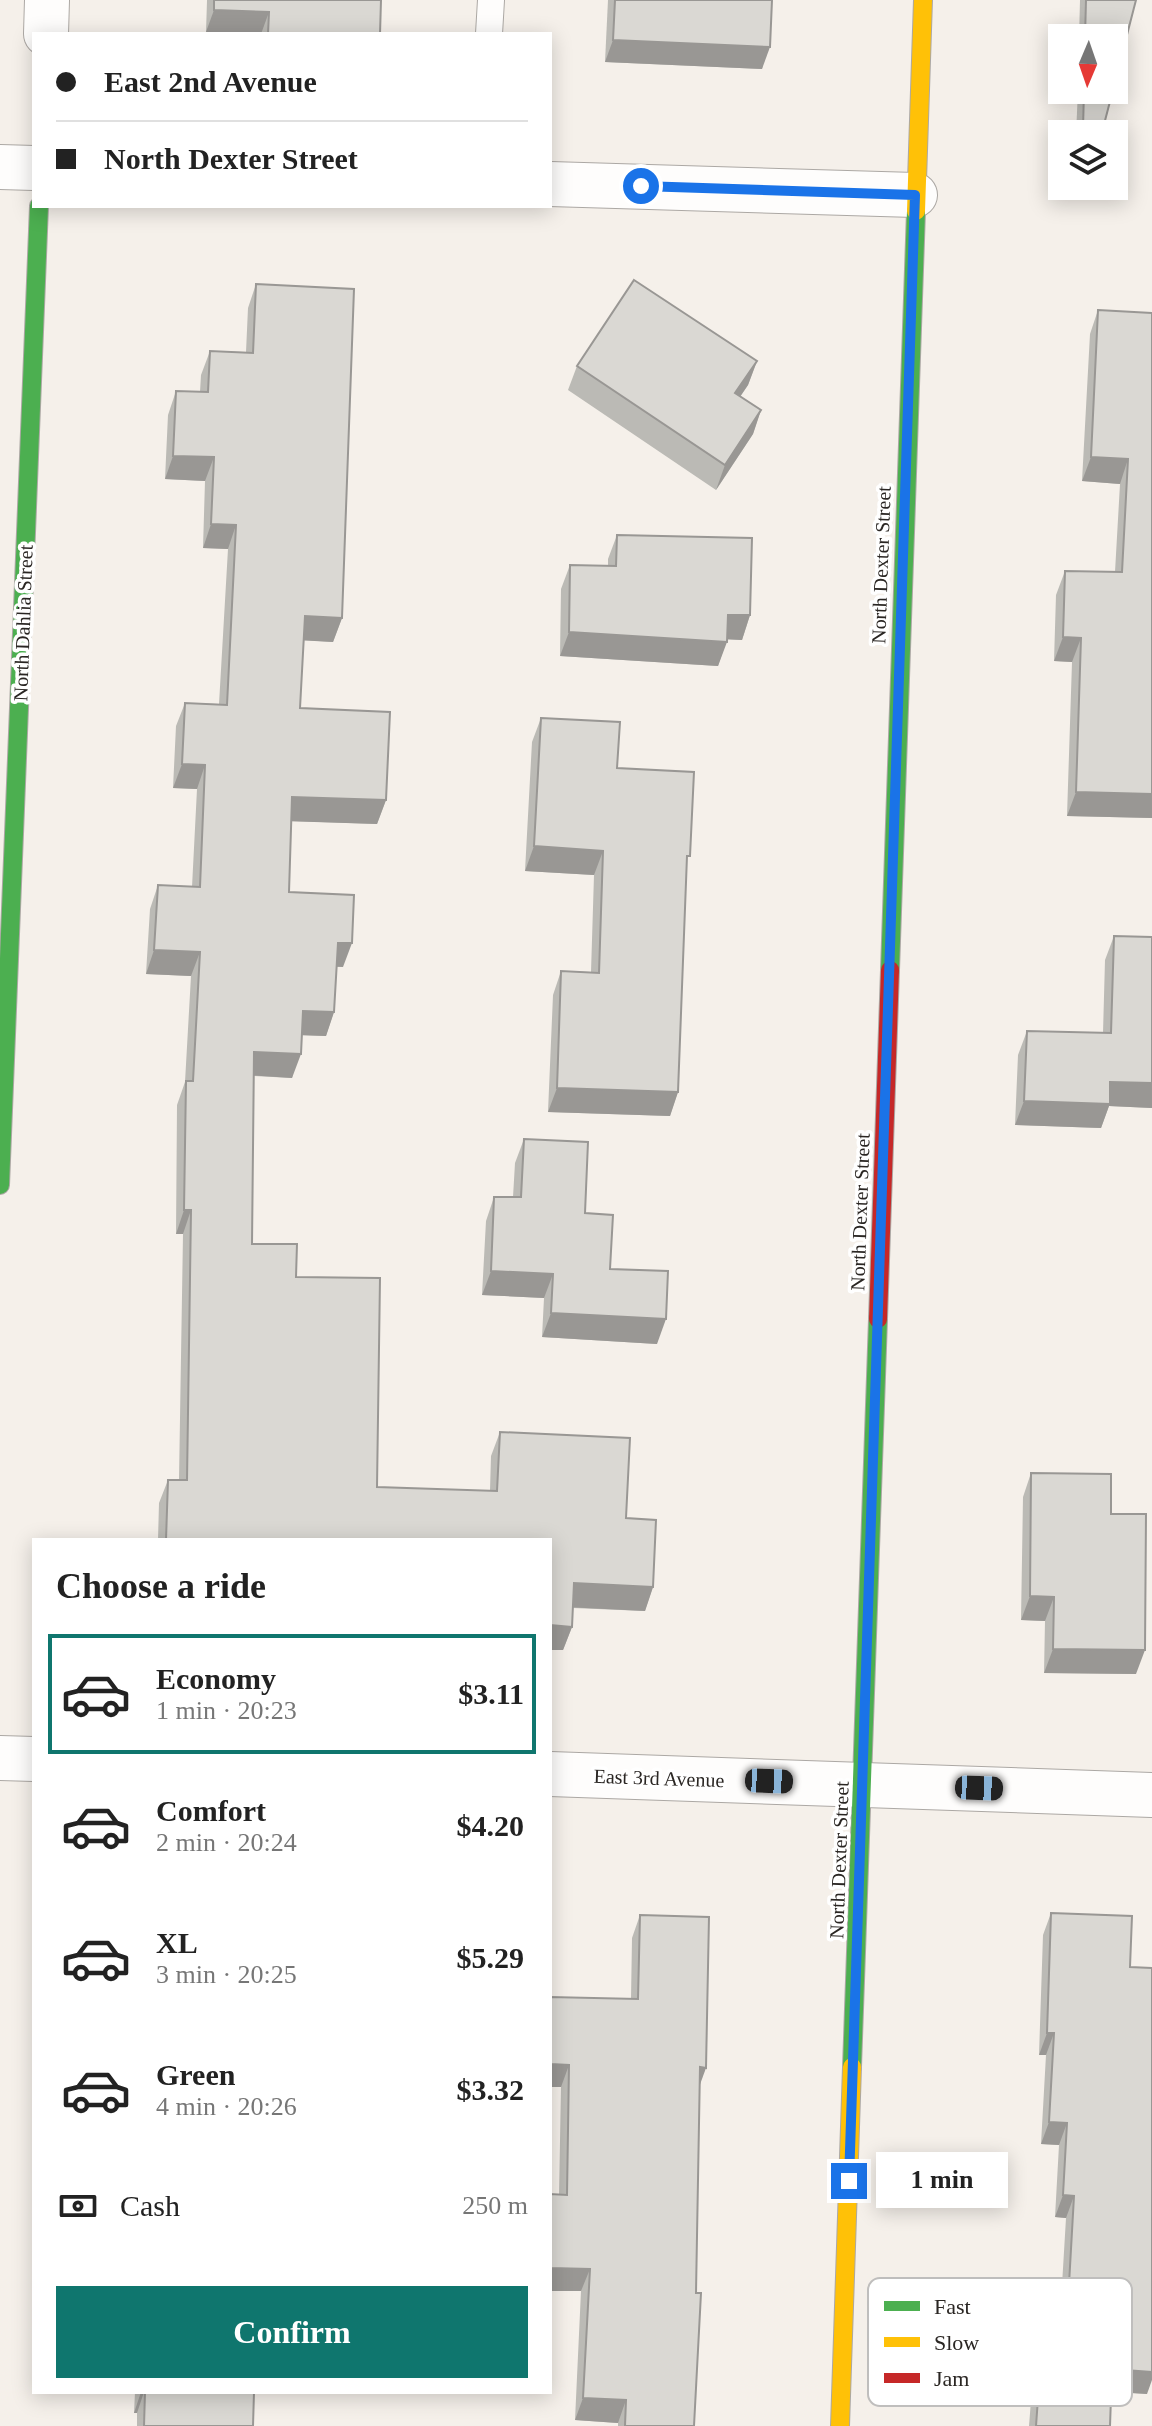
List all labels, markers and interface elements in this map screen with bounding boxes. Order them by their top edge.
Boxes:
north arrow [1048,24,1128,104]
map controls [1048,24,1128,200]
text: East 2nd Avenue [104,65,317,98]
button: layers [1048,120,1128,200]
text: North Dexter Street [104,142,358,175]
route start [623,168,659,204]
street label: North Dexter Street [867,485,895,644]
street label: North Dahlia Street [9,544,37,702]
street label: North Dexter Street [846,1132,874,1291]
text: Choose a ride [56,1566,266,1606]
icon: car [60,1658,132,1730]
text: Economy [156,1662,276,1695]
text: $3.11 [458,1677,524,1710]
text: 1 min · 20:23 [156,1696,297,1725]
street label: East 3rd Avenue [593,1765,725,1791]
car [745,1768,793,1794]
car [955,1775,1003,1801]
street label: North Dexter Street [825,1780,853,1939]
icon: car [60,1790,132,1862]
text: Comfort [156,1794,266,1827]
text: $4.20 [457,1809,524,1842]
text: 2 min · 20:24 [156,1828,297,1857]
icon: car [60,1922,132,1994]
text: XL [156,1926,198,1959]
text: $5.29 [457,1941,524,1974]
text: 3 min · 20:25 [156,1960,297,1989]
icon: car [60,2054,132,2126]
text: Green [156,2058,235,2091]
text: $3.32 [457,2073,524,2106]
text: 4 min · 20:26 [156,2092,297,2121]
callout: 1 min [877,2153,1009,2209]
route end [831,2163,867,2199]
text: 1 min [911,2165,973,2194]
icon: cash [56,2184,100,2228]
text: Cash [120,2189,180,2222]
text: 250 m [462,2191,528,2220]
legend [868,2278,1132,2406]
button: Confirm [56,2286,528,2378]
text: Fast [934,2294,971,2319]
text: Slow [934,2330,979,2355]
text: Jam [934,2366,969,2391]

